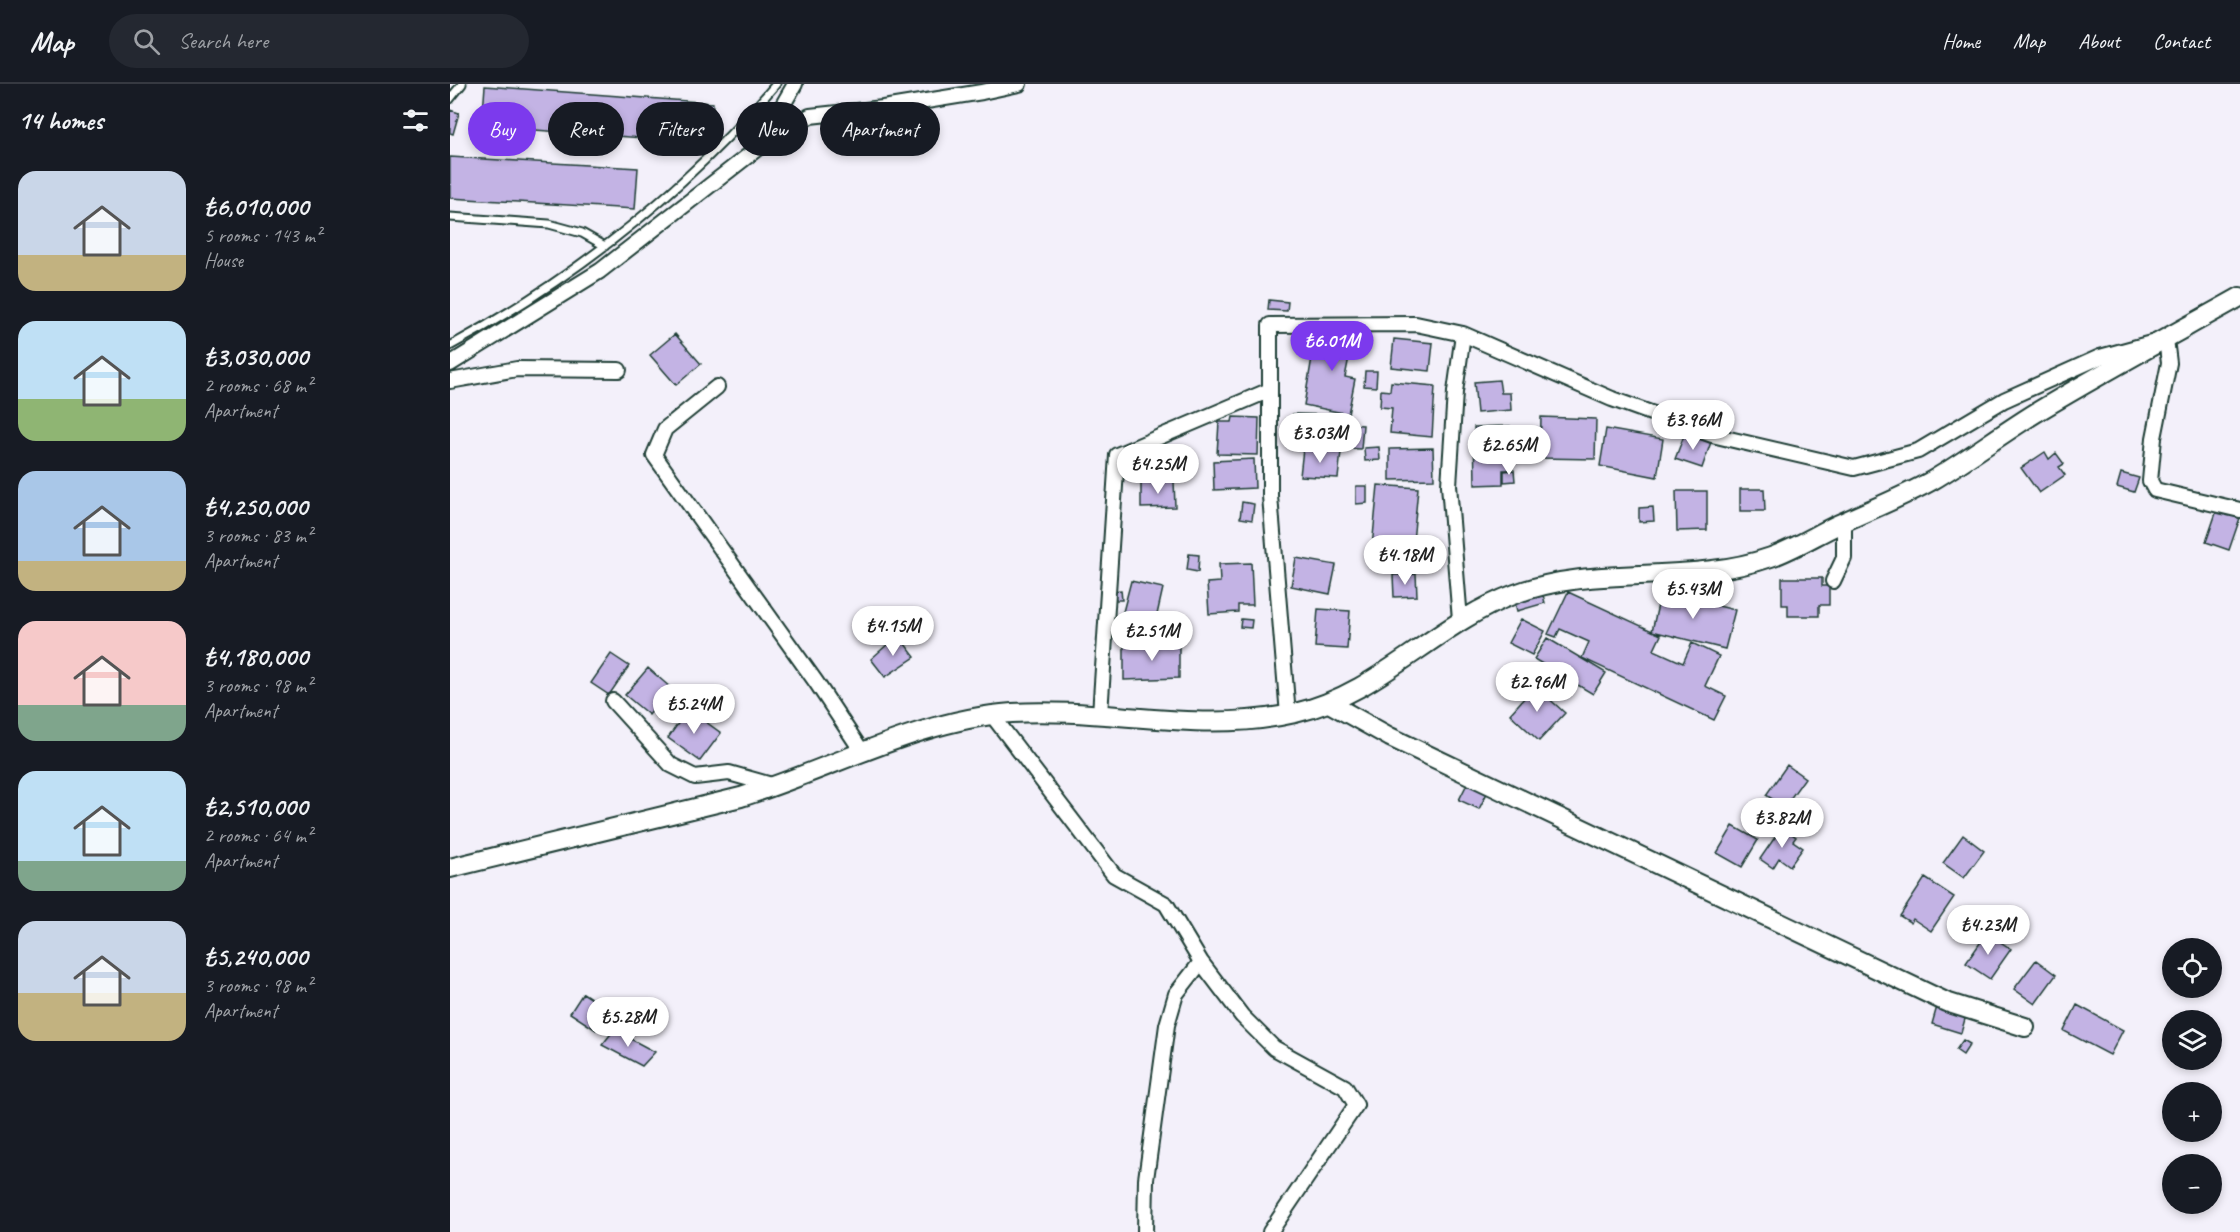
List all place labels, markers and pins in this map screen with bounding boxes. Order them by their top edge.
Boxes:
pin: ₺6.01M [1283,321,1381,372]
pin: ₺3.96M [1644,400,1742,451]
pin: ₺3.03M [1271,413,1369,464]
pin: ₺2.65M [1460,425,1558,476]
pin: ₺4.25M [1109,444,1207,495]
pin: ₺4.18M [1356,535,1454,586]
pin: ₺5.43M [1644,569,1742,620]
pin: ₺4.15M [844,606,942,657]
pin: ₺2.51M [1103,611,1201,662]
pin: ₺2.96M [1488,662,1586,713]
pin: ₺5.24M [645,684,743,735]
pin: ₺3.82M [1733,798,1831,849]
pin: ₺4.23M [1939,905,2037,956]
pin: ₺5.28M [579,997,677,1048]

